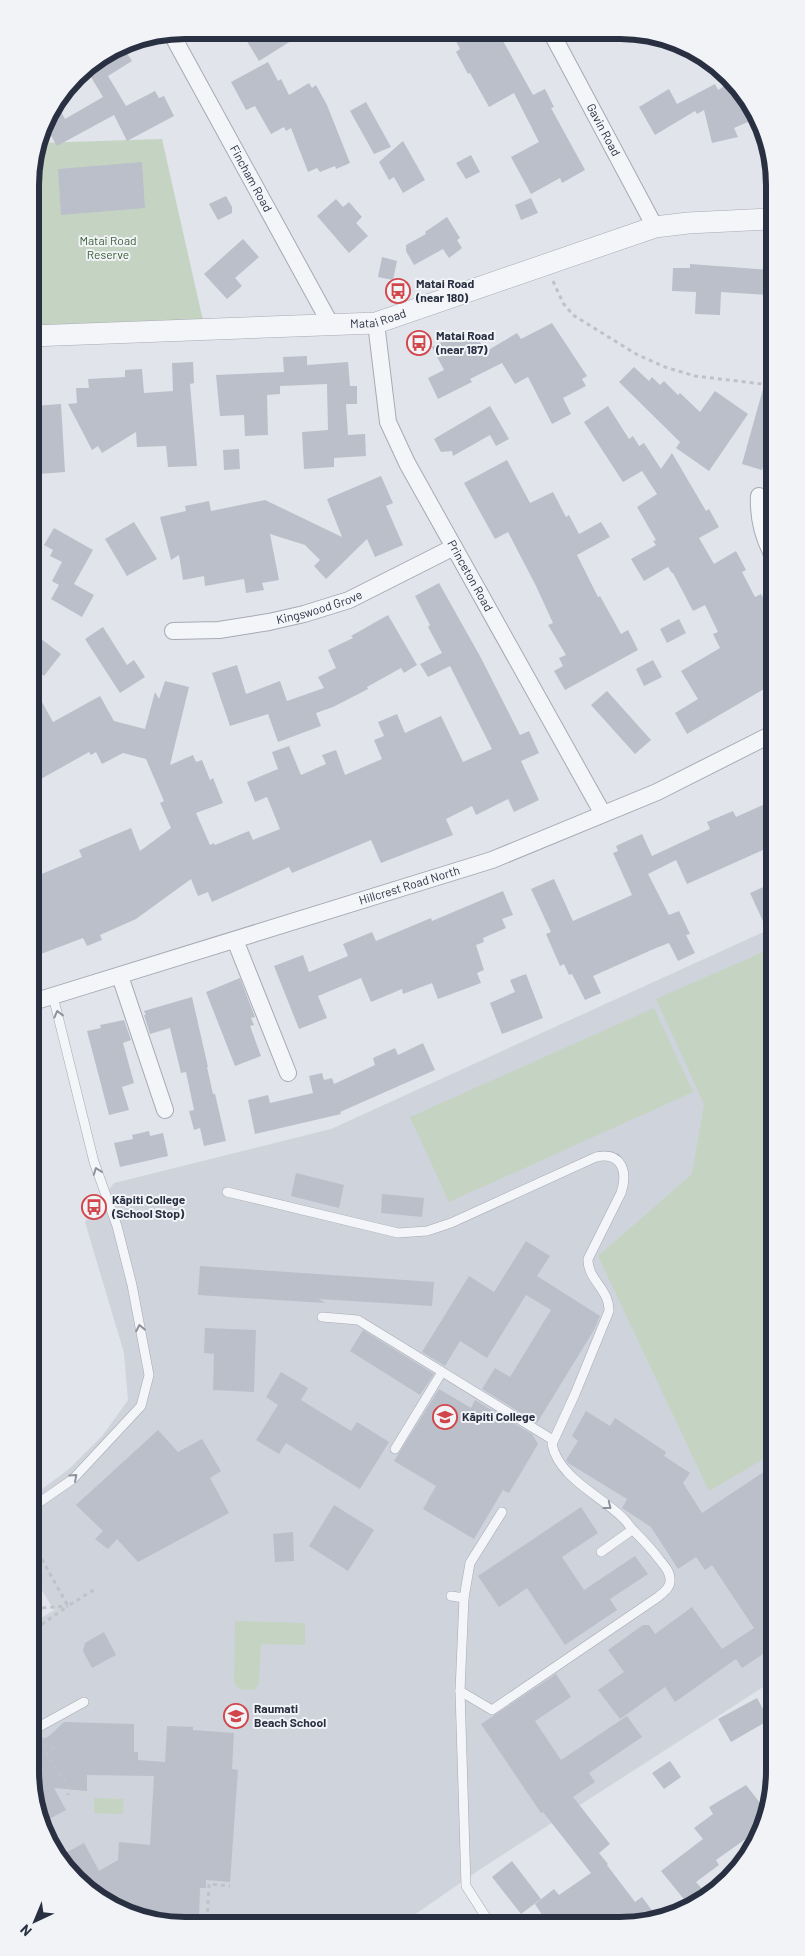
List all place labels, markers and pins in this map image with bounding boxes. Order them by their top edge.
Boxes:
place label: Matai Road (near 180) [415,276,474,304]
bus stop icon: Matai Road (near 180) [385,278,411,304]
place label: Matai Road (near 187) [435,328,494,356]
bus stop icon: Matai Road (near 187) [406,330,432,356]
place label: Kāpiti College (School Stop) [111,1192,186,1220]
bus stop icon: Kāpiti College (School Stop) [81,1194,107,1220]
school or university icon: Kāpiti College [432,1404,458,1430]
place label: Kāpiti College [462,1409,536,1423]
place label: Raumati Beach School [254,1701,326,1729]
school or university icon: Raumati Beach School [223,1703,249,1729]

